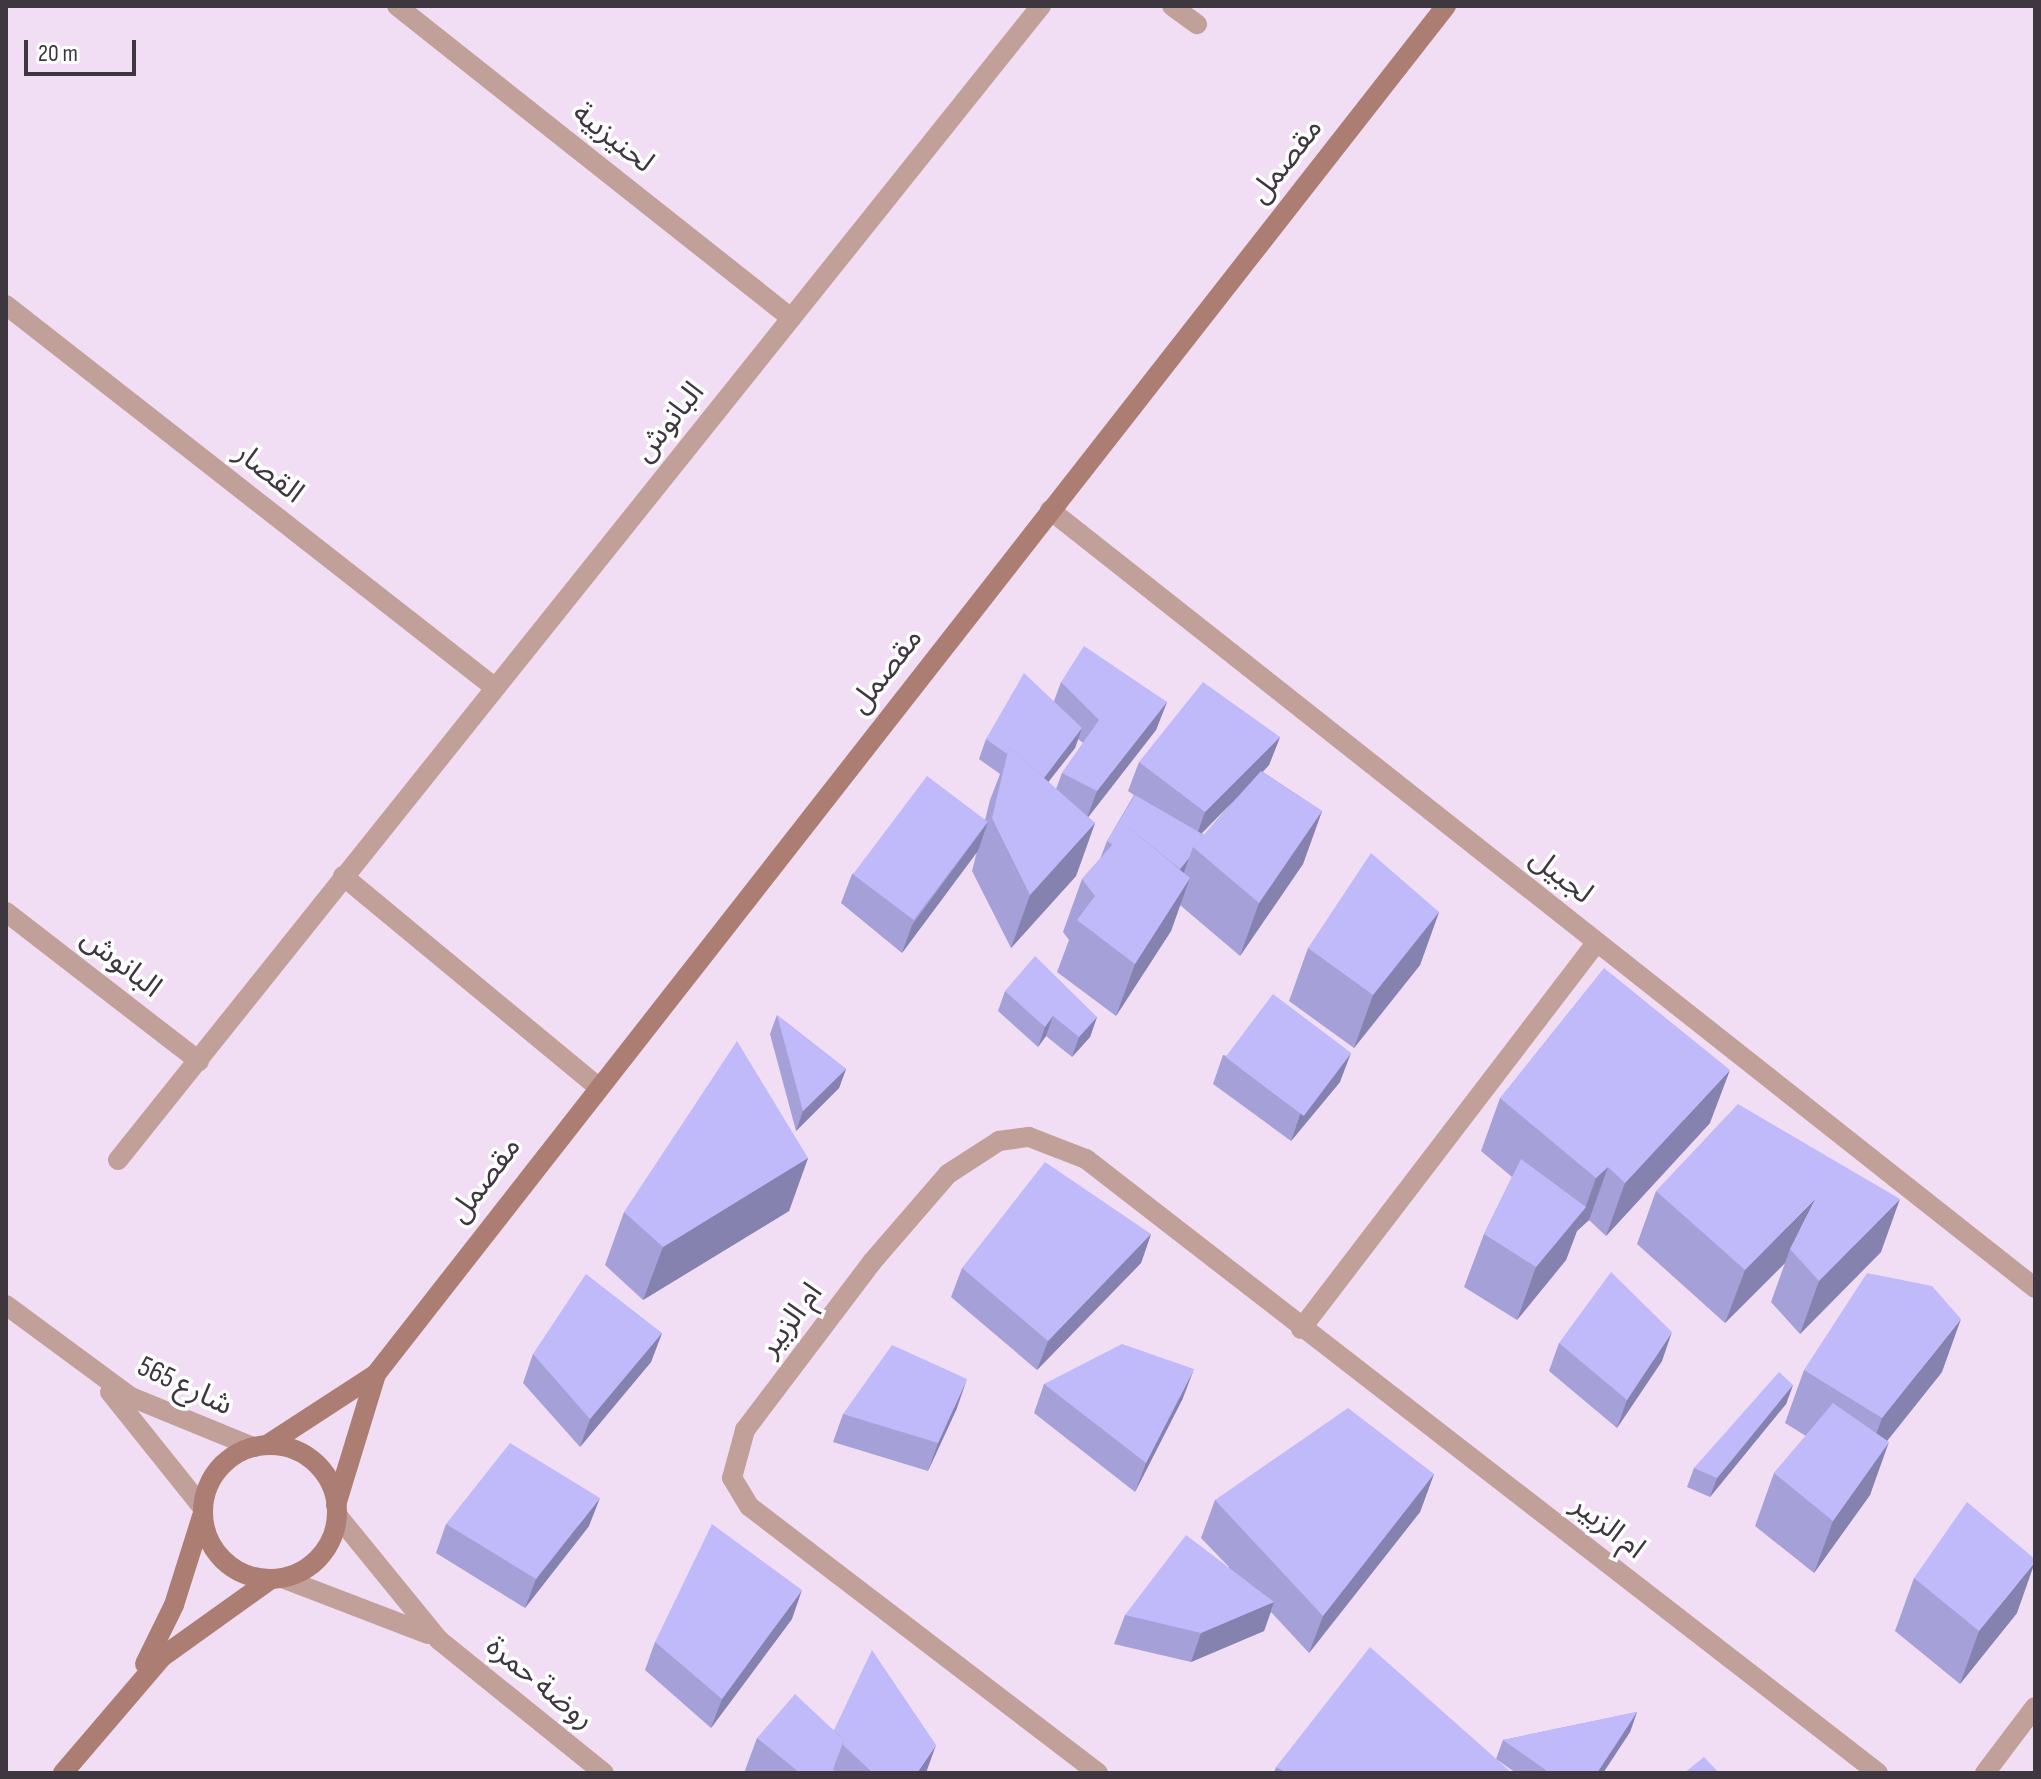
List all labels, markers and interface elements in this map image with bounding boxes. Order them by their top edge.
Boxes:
scale bar [28,24,140,74]
text: 20 m [38,39,78,68]
street label: لحنيزبية [565,95,661,181]
street label: مقصمل [1242,111,1330,211]
street label: البانوش [626,375,712,469]
street label: القصار [227,435,311,511]
street label: مقصمل [842,621,930,721]
street label: لجبيل [1522,840,1600,912]
street label: البانوش [73,920,169,1006]
street label: مقصمل [441,1130,529,1230]
street label: ام الزبير [752,1276,830,1364]
street label: شارع 565 [132,1348,238,1424]
street label: ام الزبير [1564,1487,1652,1567]
street label: روضة حمرة [479,1629,601,1737]

